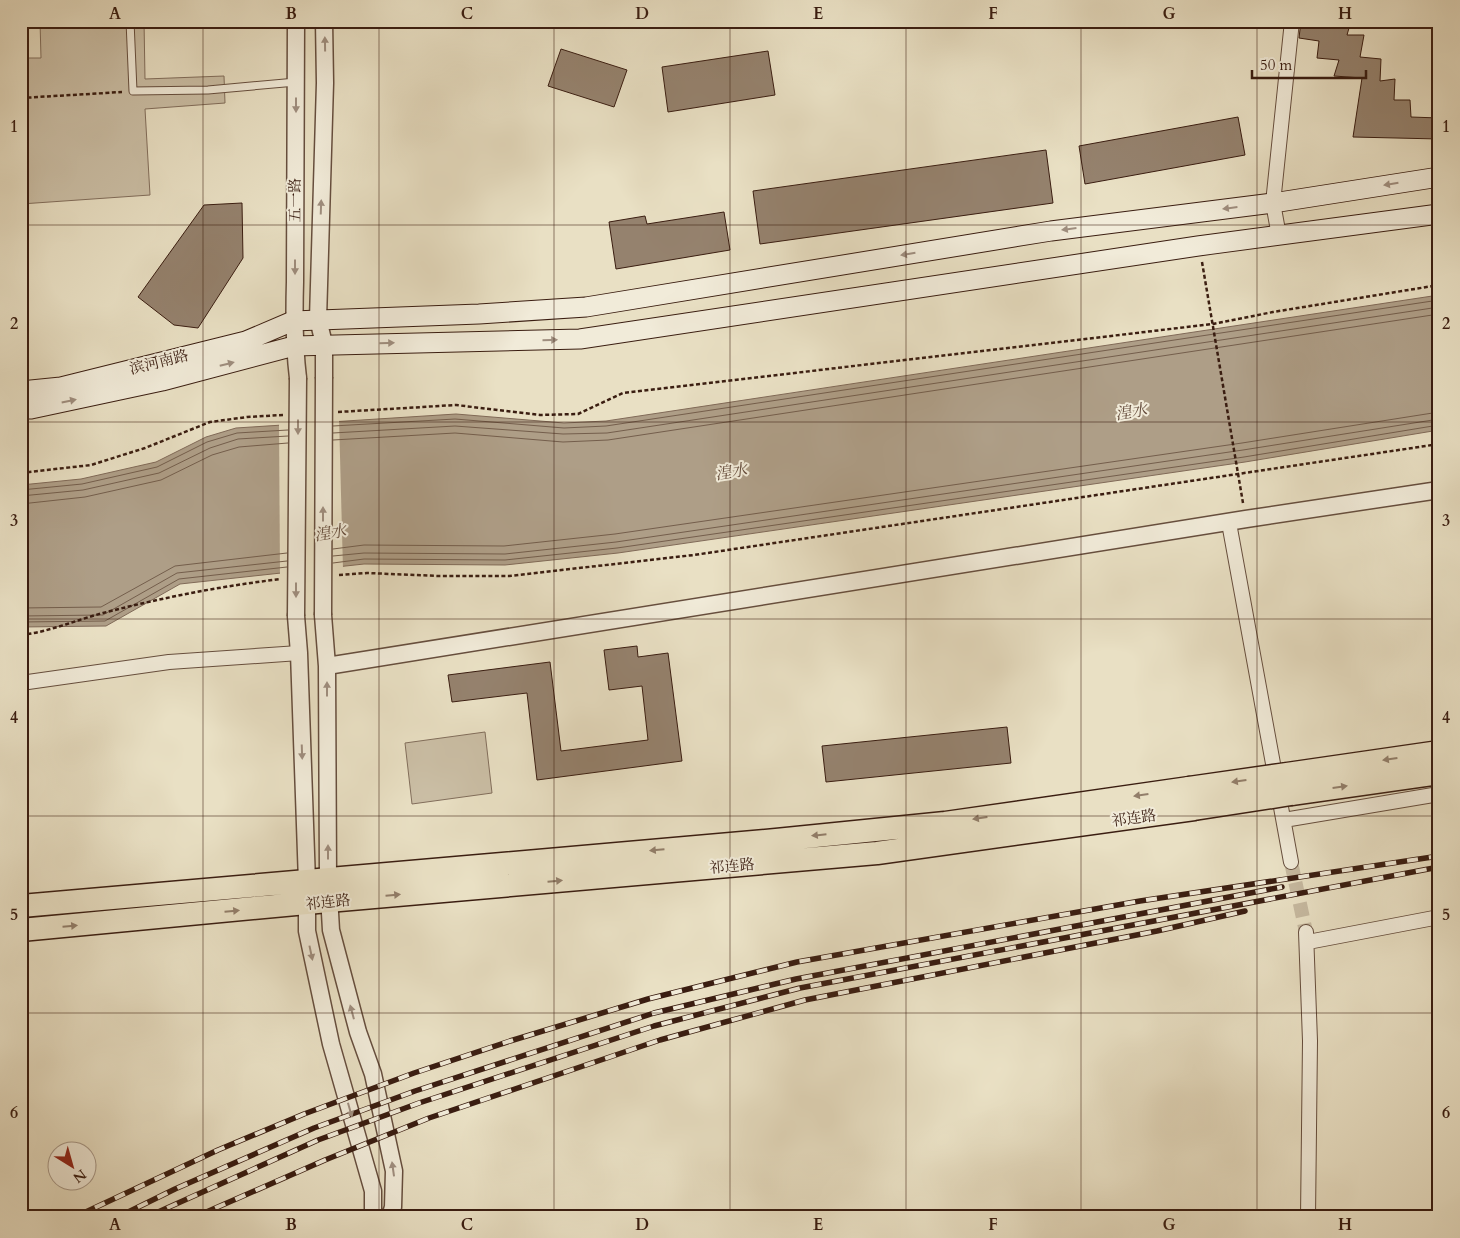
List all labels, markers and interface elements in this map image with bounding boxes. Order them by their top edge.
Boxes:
text: A [109,3,121,25]
text: B [285,3,297,25]
text: C [461,3,473,25]
text: D [635,3,649,25]
text: E [813,3,823,25]
text: F [988,3,998,25]
text: G [1162,3,1176,25]
text: H [1338,3,1352,25]
one-way arrow [321,36,329,52]
scale bar [1252,48,1366,80]
text: 50 m [1260,55,1292,75]
one-way arrow [292,97,300,113]
text: 1 [10,116,18,138]
text: 1 [1442,116,1450,138]
street label: 五一路 [285,177,305,223]
one-way arrow [1382,181,1398,189]
one-way arrow [318,198,326,214]
one-way arrow [1222,204,1238,212]
one-way arrow [1060,225,1076,233]
one-way arrow [900,251,916,259]
one-way arrow [291,260,299,276]
text: 2 [10,313,18,335]
text: 2 [1442,313,1450,335]
one-way arrow [542,336,558,344]
one-way arrow [380,339,396,347]
street label: 滨河南路 [127,345,191,379]
one-way arrow [220,360,235,368]
one-way arrow [62,397,77,405]
water label: 湟水 [1114,398,1151,425]
one-way arrow [294,419,302,435]
water label: 湟水 [714,458,751,485]
one-way arrow [319,505,327,521]
text: 3 [10,510,18,532]
text: 3 [1442,510,1450,532]
water label: 湟水 [313,519,350,546]
one-way arrow [292,582,300,598]
one-way arrow [323,681,331,697]
text: 4 [10,707,18,729]
text: 4 [1442,707,1450,729]
one-way arrow [298,745,306,761]
one-way arrow [1382,755,1398,763]
one-way arrow [1231,777,1247,785]
one-way arrow [1332,783,1348,791]
one-way arrow [1133,791,1149,799]
street label: 祁连路 [1110,805,1158,831]
one-way arrow [972,814,988,822]
one-way arrow [810,832,826,840]
one-way arrow [324,844,332,860]
one-way arrow [648,846,664,854]
street label: 祁连路 [709,854,755,878]
one-way arrow [548,877,564,885]
street label: 祁连路 [305,890,351,914]
one-way arrow [386,891,402,899]
text: 5 [10,904,18,926]
text: 5 [1442,904,1450,926]
one-way arrow [224,907,240,915]
one-way arrow [62,922,78,930]
one-way arrow [308,945,316,961]
one-way arrow [348,1004,356,1019]
text: 6 [10,1102,18,1124]
text: 6 [1442,1102,1450,1124]
one-way arrow [346,1103,354,1118]
north arrow [48,1140,98,1190]
one-way arrow [389,1160,397,1176]
text: N [69,1165,90,1187]
text: A [109,1214,121,1236]
text: B [285,1214,297,1236]
text: C [461,1214,473,1236]
text: D [635,1214,649,1236]
text: E [813,1214,823,1236]
text: F [988,1214,998,1236]
text: G [1162,1214,1176,1236]
text: H [1338,1214,1352,1236]

